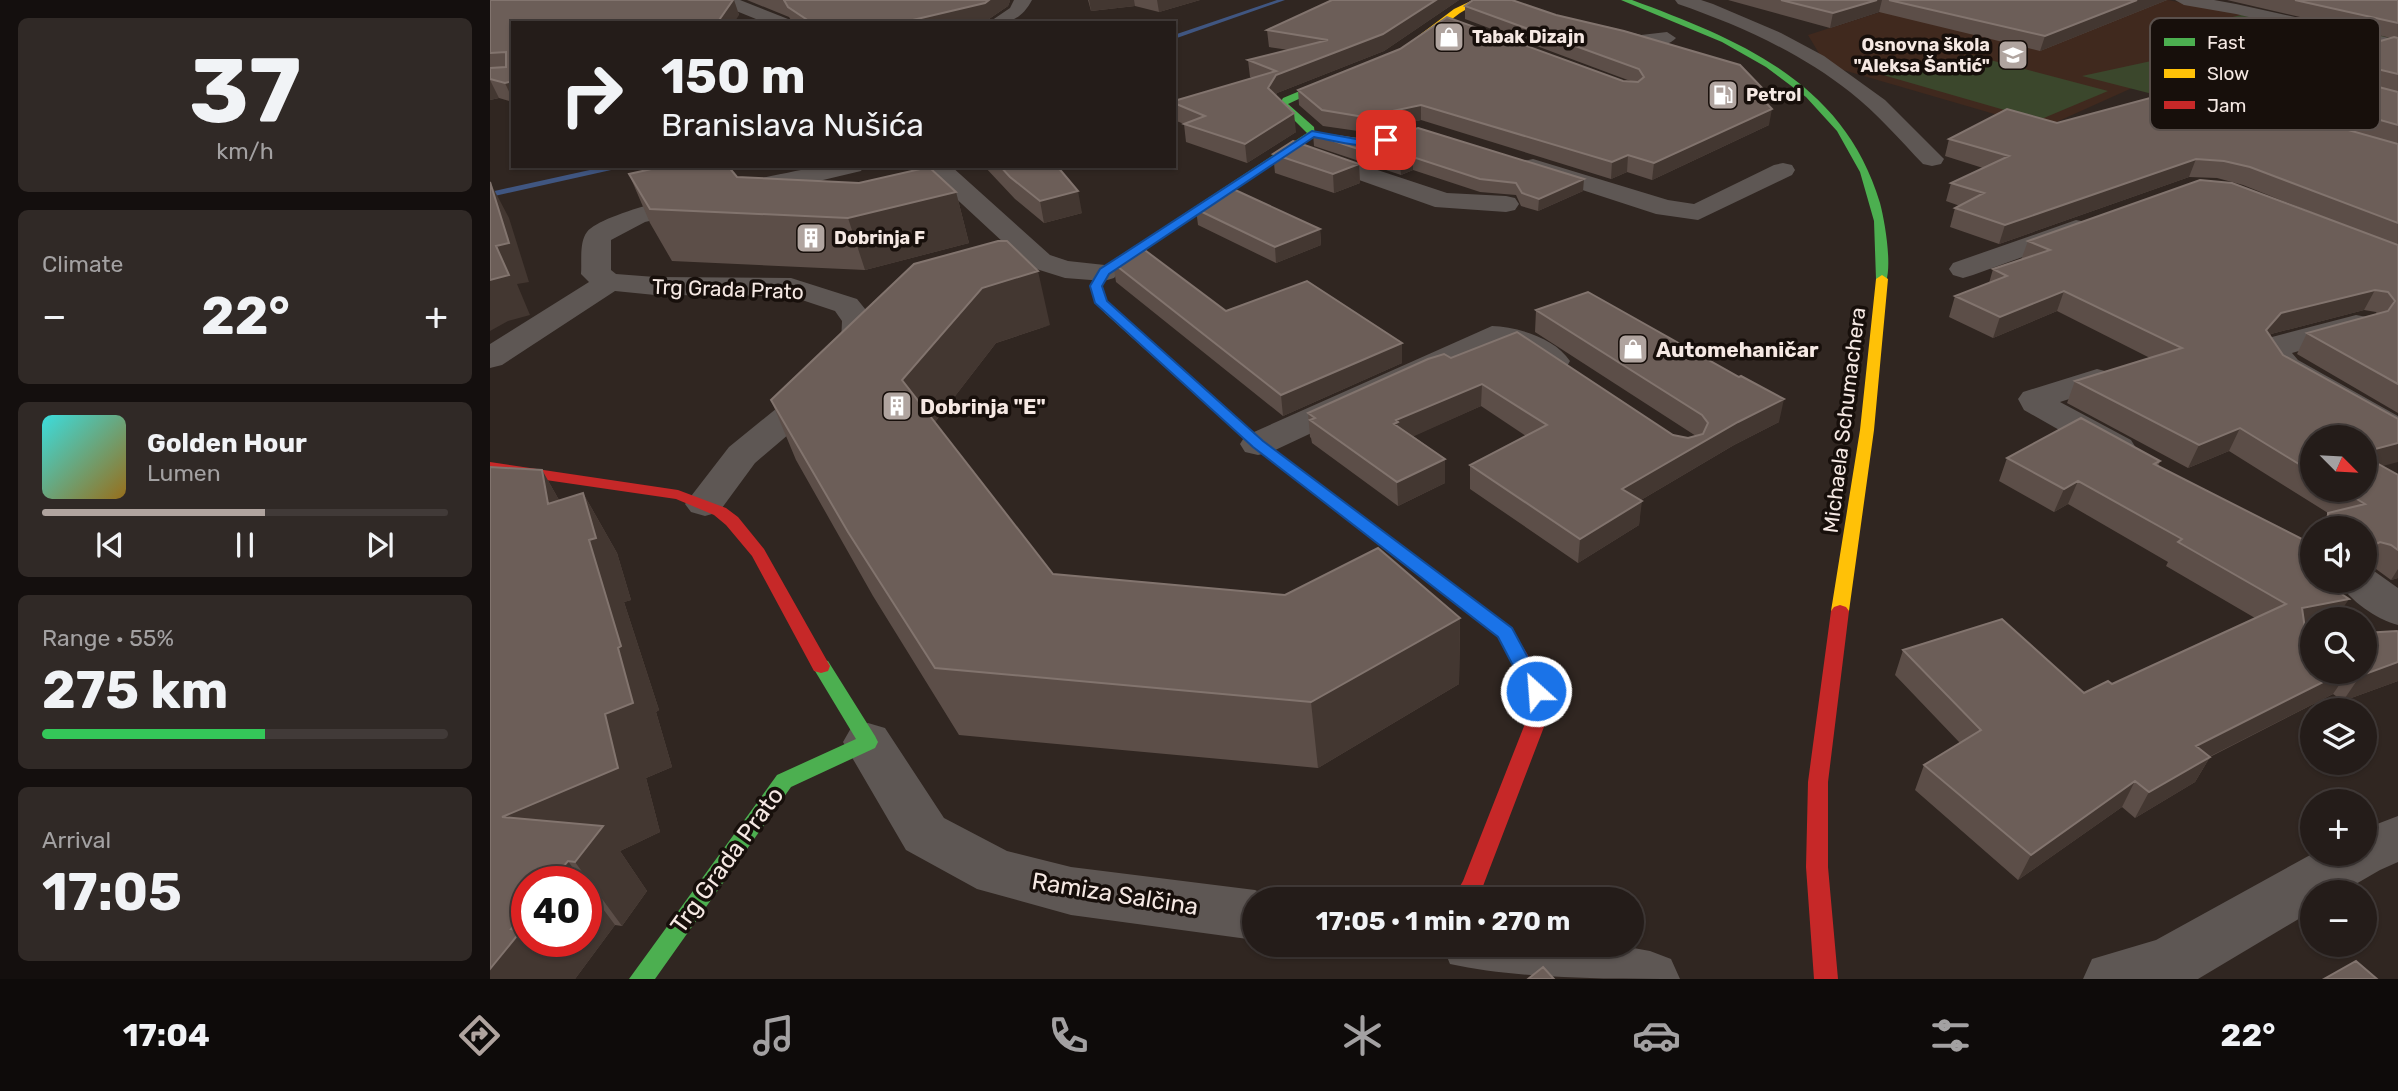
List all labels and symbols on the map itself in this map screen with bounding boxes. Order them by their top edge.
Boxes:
legend [2150,18,2380,130]
shop icon: Tabak Dizajn [1432,20,1466,54]
place label: Tabak Dizajn [1472,26,1585,48]
text: Fast [2207,31,2246,54]
place label: Osnovna škola "Aleksa Šantić" [1854,34,1990,77]
school or university icon: Osnovna škola "Aleksa Šantić" [1996,38,2030,72]
text: Slow [2207,62,2249,85]
fuel station icon: Petrol [1706,78,1740,112]
place label: Petrol [1746,84,1801,106]
text: Jam [2207,94,2246,117]
pin [1356,110,1416,170]
building icon: Dobrinja F [794,221,828,255]
place label: Dobrinja F [834,227,925,249]
street label: Trg Grada Prato [652,274,804,304]
street label: Michaela Schumachera [1818,306,1870,534]
shop icon: Automehaničar [1616,332,1650,366]
place label: Automehaničar [1656,337,1819,362]
building icon: Dobrinja "E" [880,389,914,423]
place label: Dobrinja "E" [920,394,1046,419]
north arrow [2300,425,2376,502]
position arrow [1499,654,1573,728]
street label: Trg Grada Prato [665,782,789,938]
speed limit sign: 40 [511,866,602,957]
street label: Ramiza Salčina [1030,867,1200,921]

